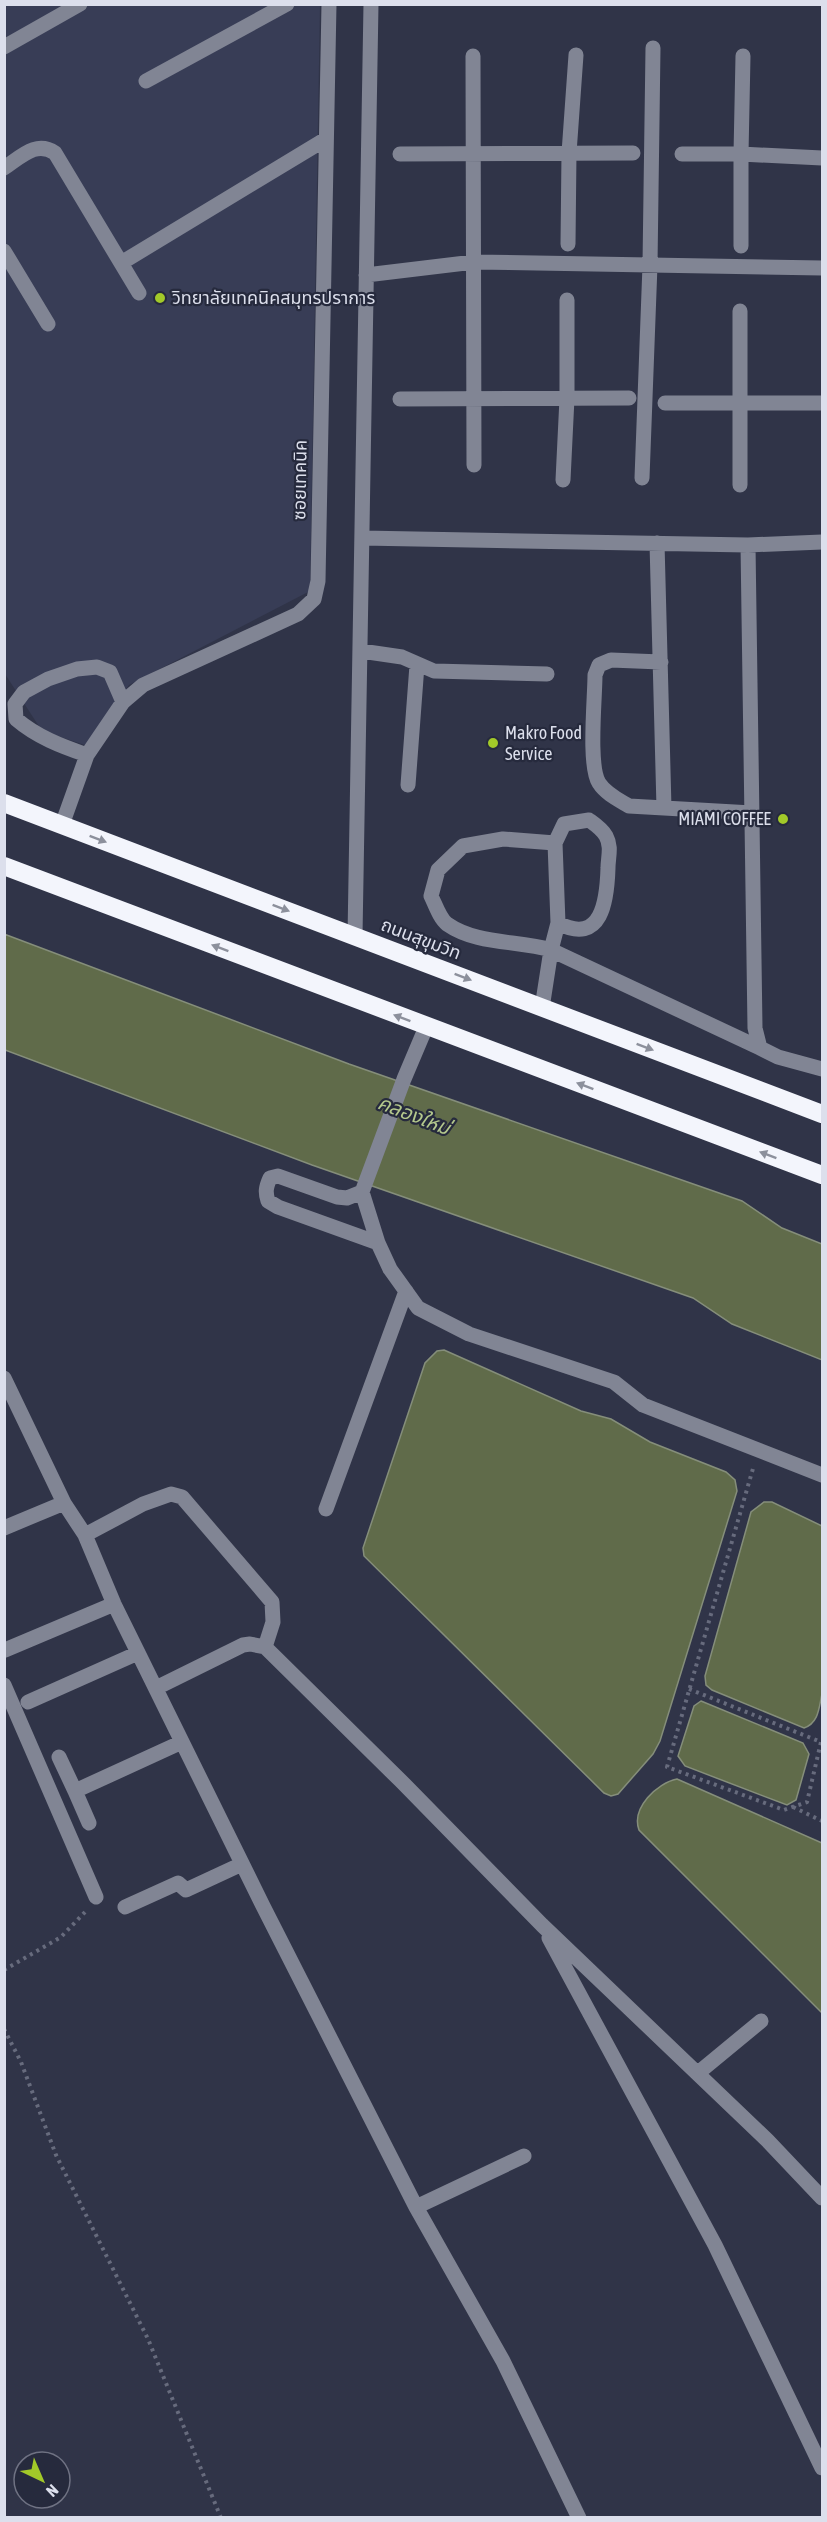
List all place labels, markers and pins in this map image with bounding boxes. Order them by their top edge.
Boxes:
place label: วิทยาลัยเทคนิคสมุทรปราการ [171,287,375,309]
marker: วิทยาลัยเทคนิคสมุทรปราการ [153,291,167,305]
place label: Makro Food Service [505,722,582,764]
marker: Makro Food Service [486,736,500,750]
place label: MIAMI COFFEE [678,808,771,829]
marker: MIAMI COFFEE [776,812,790,826]

